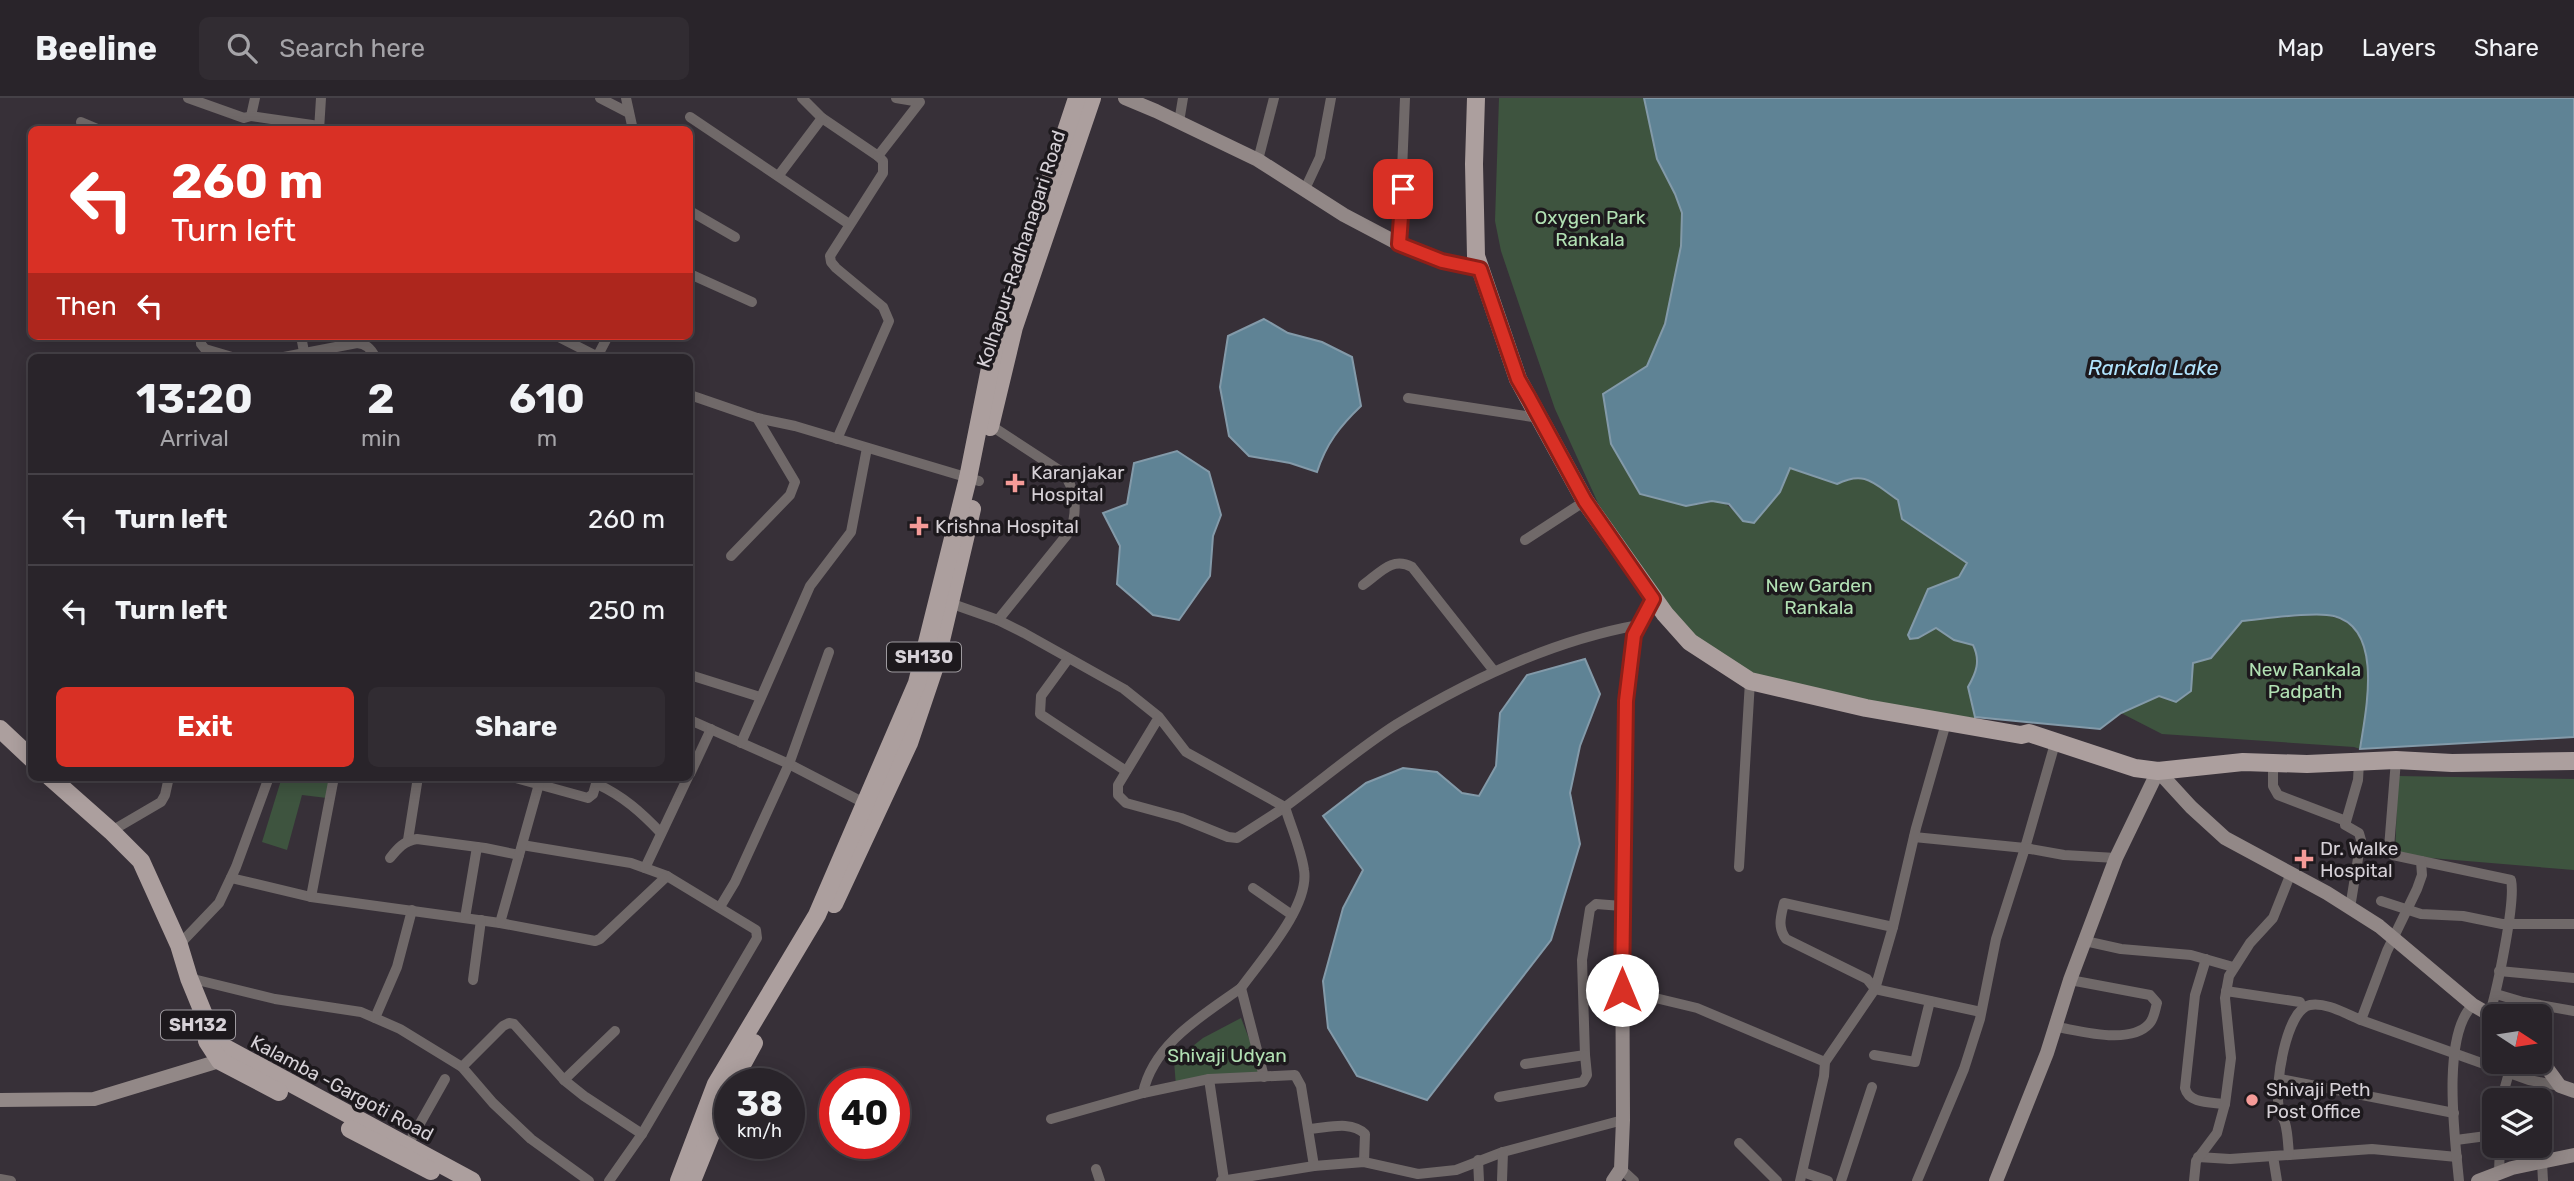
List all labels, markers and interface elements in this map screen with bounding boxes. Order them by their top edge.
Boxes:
search box [199,17,689,80]
text: Beeline [35,29,157,68]
icon: search [223,29,261,67]
text: Search here [279,33,425,64]
text: Map [2277,34,2324,62]
text: Layers [2362,34,2436,62]
text: Share [2474,34,2539,62]
street label: Kolhapur-Radhanagari Road [972,127,1070,371]
text: 260 m [171,152,323,210]
icon: left [56,154,147,245]
pin [1373,159,1433,219]
icon: arrive [1384,170,1422,208]
park label: Oxygen Park Rankala [1535,206,1646,251]
text: Turn left [171,211,296,249]
icon: left [131,287,169,325]
text: Then [56,291,117,322]
water label: Rankala Lake [2088,355,2219,380]
text: 13:20 [136,374,253,424]
text: 2 [367,374,395,424]
text: 610 [509,374,585,424]
text: Arrival [160,424,229,452]
text: min [361,424,401,452]
text: m [537,424,557,452]
place label: Karanjakar Hospital [1031,461,1125,506]
marker: Karanjakar Hospital [1005,473,1025,493]
icon: left [56,501,94,539]
text: Turn left [115,504,227,535]
text: 260 m [588,504,665,535]
place label: Krishna Hospital [935,515,1079,538]
marker: Krishna Hospital [909,516,929,536]
park label: New Garden Rankala [1766,574,1872,619]
icon: left [56,592,94,630]
text: Turn left [115,595,227,626]
text: 250 m [588,595,665,626]
road number: SH130 [887,642,961,672]
park label: New Rankala Padpath [2249,658,2361,703]
button: Exit [56,687,354,767]
button: Share [368,687,665,767]
place label: Dr. Walke Hospital [2320,837,2398,882]
marker: Dr. Walke Hospital [2294,849,2314,869]
position arrow [1585,953,1659,1027]
north arrow [2482,1004,2552,1074]
map controls [2482,1004,2552,1158]
road number: SH132 [161,1010,235,1040]
street label: Kalamba -Gargoti Road [247,1030,437,1146]
park label: Shivaji Udyan [1167,1044,1287,1067]
speed limit sign: 40 [819,1068,910,1159]
place label: Shivaji Peth Post Office [2266,1078,2371,1123]
text: 38 [736,1083,783,1125]
button: layers [2482,1088,2552,1158]
marker: Shivaji Peth Post Office [2244,1092,2260,1108]
text: km/h [737,1120,782,1142]

